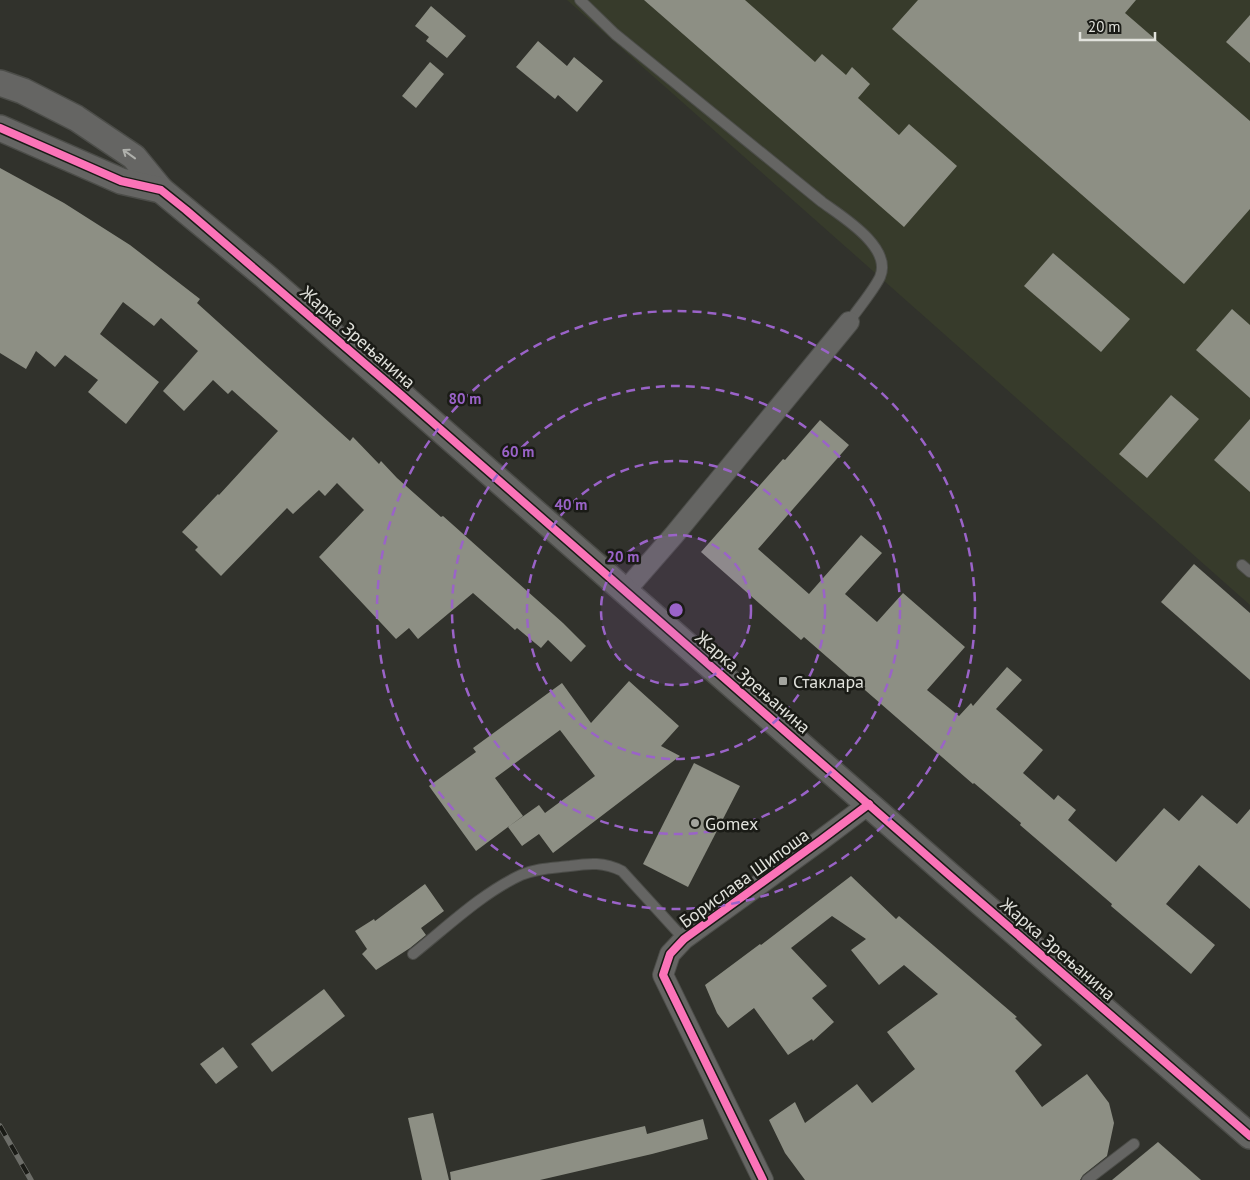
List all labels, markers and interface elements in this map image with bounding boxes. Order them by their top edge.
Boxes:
scale bar [1080,10,1155,42]
text: 20 m [1088,17,1121,36]
one-way arrow [122,149,136,159]
street label: Жарка Зрењанина [295,280,420,393]
text: 80 m [449,389,481,408]
text: 60 m [502,442,534,461]
text: 40 m [555,495,587,514]
text: 20 m [607,547,639,566]
centre of rings [667,601,685,619]
street label: Жарка Зрењанина [690,625,815,738]
place label: Стаклара [793,670,864,693]
marker: Стаклара [777,675,789,687]
place label: Gomex [705,812,758,835]
marker: Gomex [689,817,701,829]
street label: Борислава Шипоша [675,823,813,933]
street label: Жарка Зрењанина [995,892,1120,1005]

